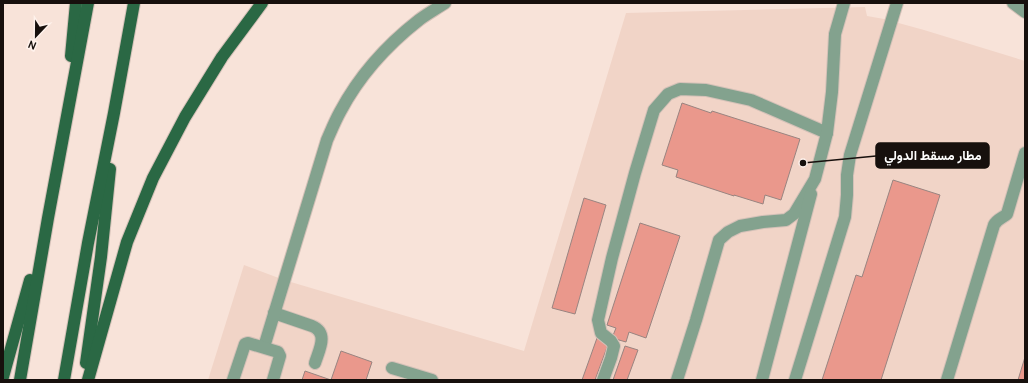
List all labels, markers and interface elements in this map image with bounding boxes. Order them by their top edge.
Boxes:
north arrow [16,16,56,56]
text: N [26,37,38,53]
callout: مطار مسقط الدولي [876,143,989,168]
text: مطار مسقط الدولي [884,147,982,166]

